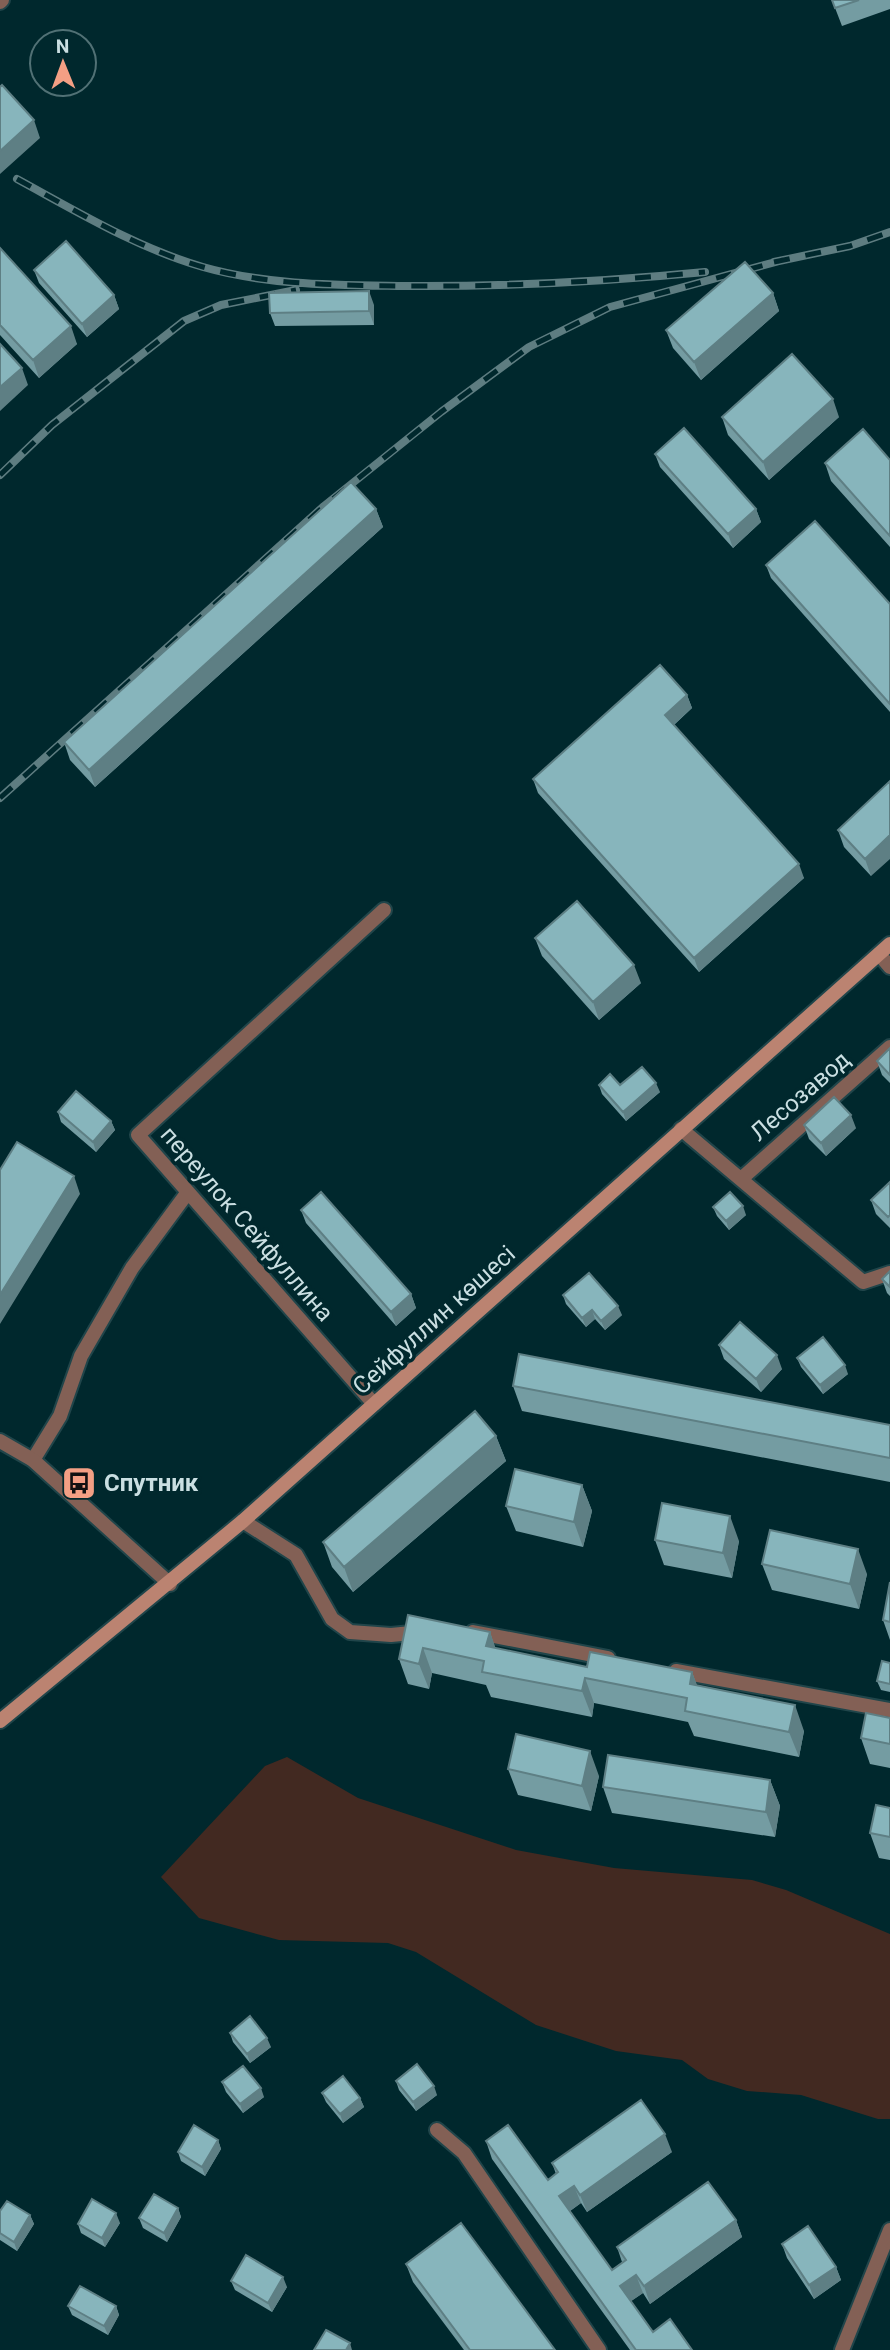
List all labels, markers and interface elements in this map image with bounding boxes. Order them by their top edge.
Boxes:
north arrow [28,28,98,98]
text: N [56,35,70,58]
street label: Лесозавод [745,1045,855,1147]
street label: переулок Сейфуллина [155,1121,339,1327]
street label: Сейфуллин көшесі [347,1240,521,1400]
bus stop icon: Спутник [60,1464,98,1502]
place label: Спутник [104,1469,199,1497]

